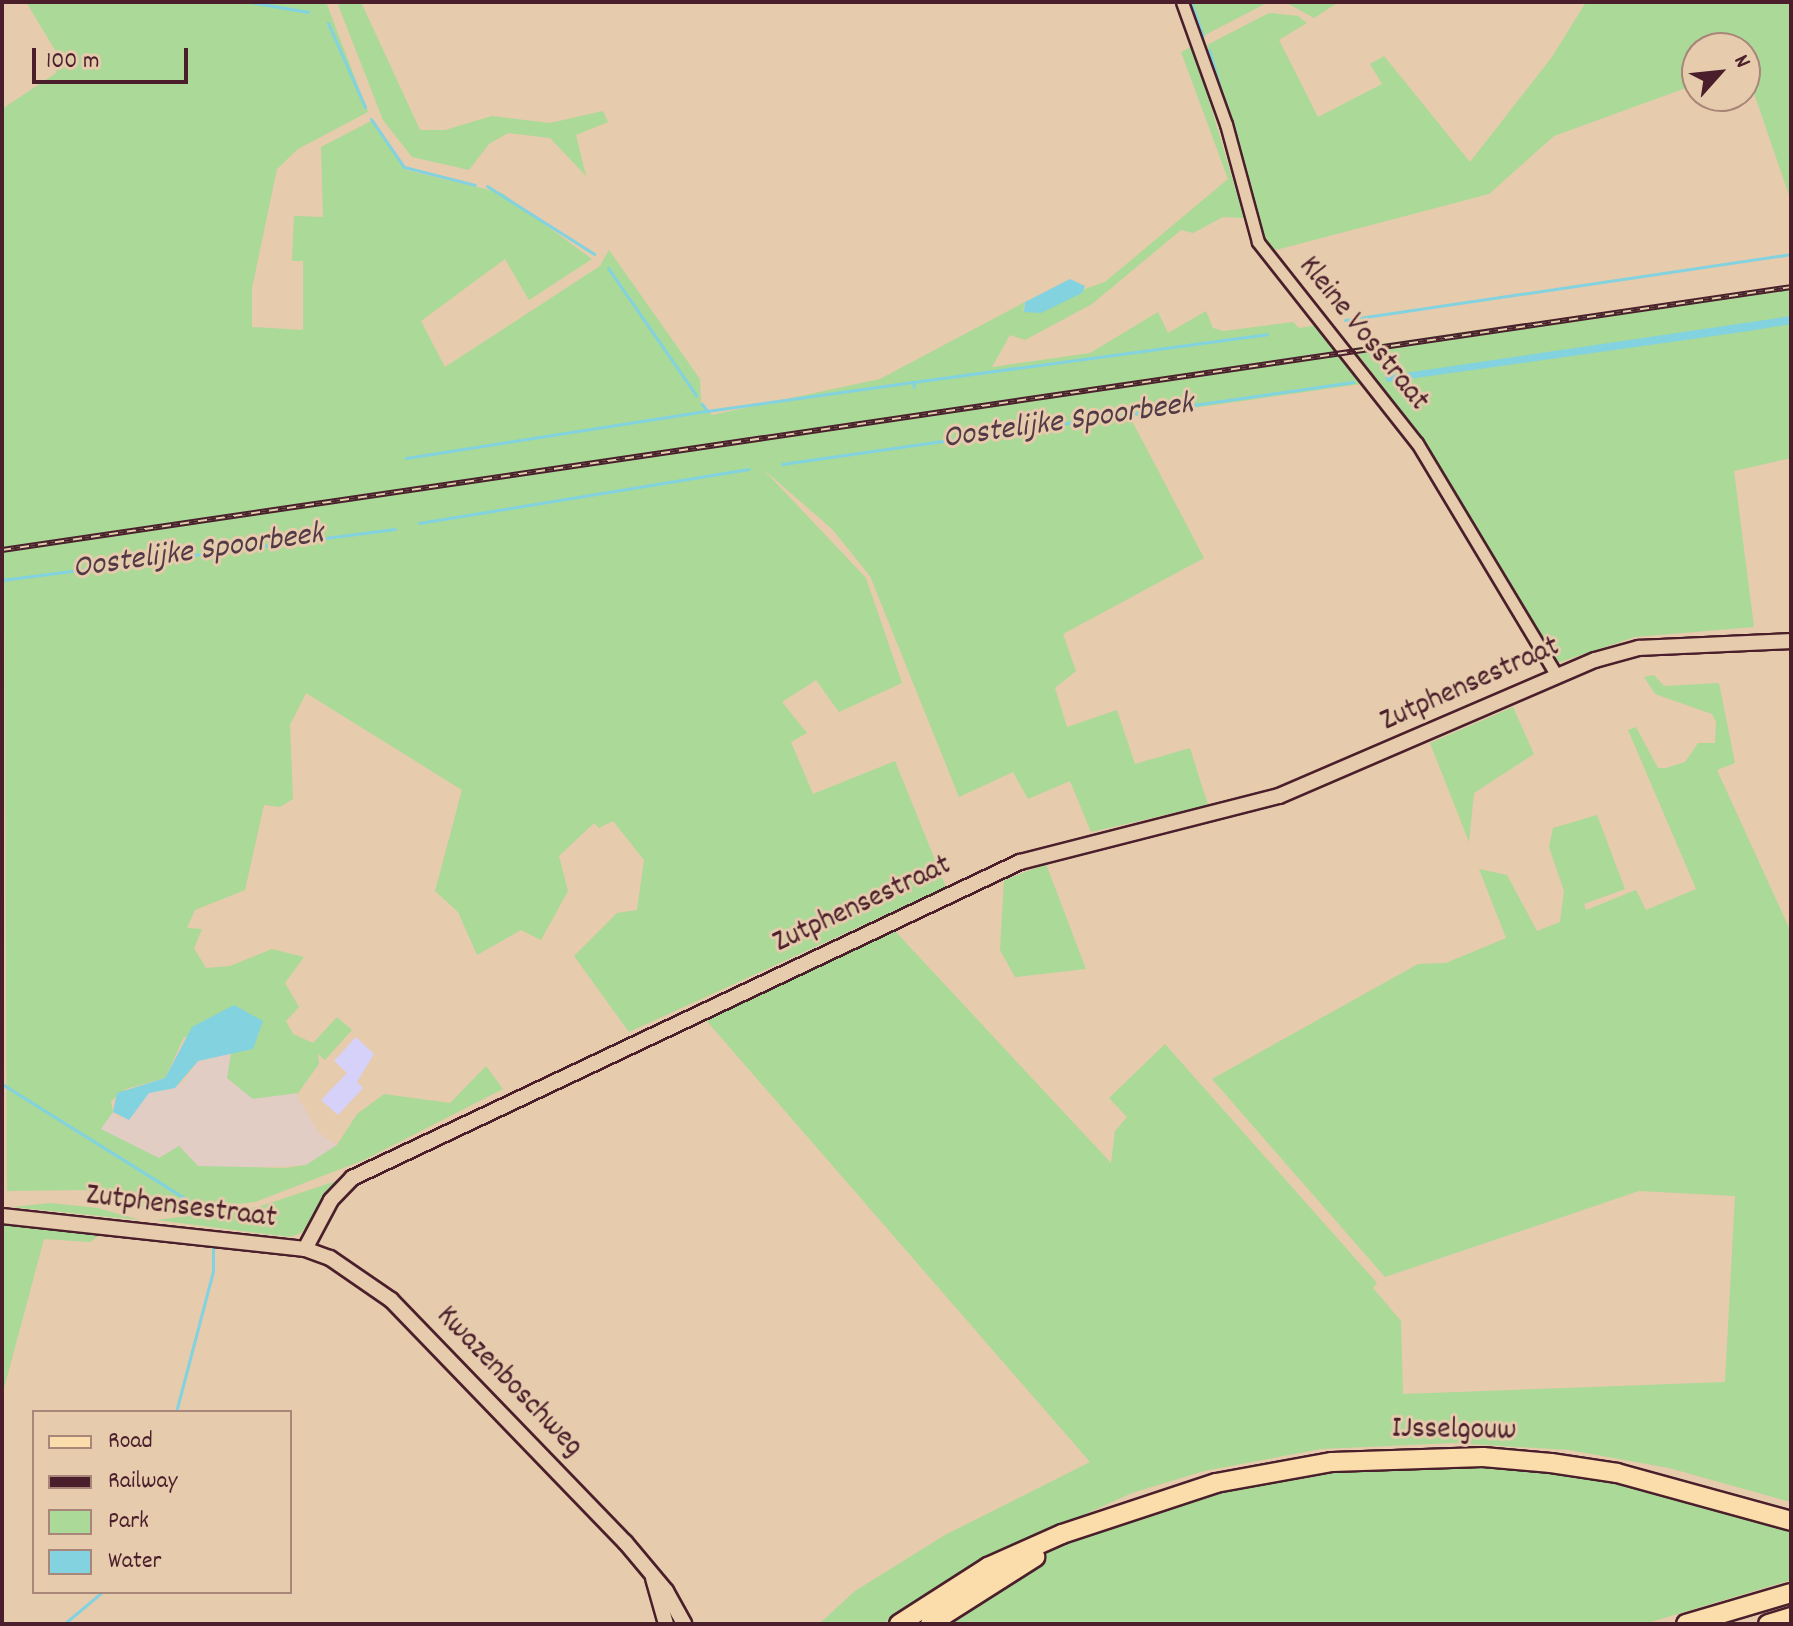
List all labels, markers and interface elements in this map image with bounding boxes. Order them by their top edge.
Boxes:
scale bar [36,32,192,82]
north arrow [1681,32,1761,112]
text: 100 m [46,45,99,79]
text: N [1725,50,1757,74]
street label: Kleine Vosstraat [1289,251,1435,419]
water label: Oostelijke Spoorbeek [940,386,1196,460]
water label: Oostelijke Spoorbeek [70,516,326,590]
street label: Zutphensestraat [1376,631,1566,741]
street label: Zutphensestraat [769,849,957,963]
street label: Zutphensestraat [84,1179,278,1239]
street label: Kwazenboschweg [427,1300,589,1466]
legend [32,1410,292,1594]
street label: IJsselgouw [1391,1413,1517,1451]
text: Road [108,1425,153,1459]
text: Railway [108,1465,177,1499]
text: Park [108,1505,149,1539]
text: Water [108,1545,161,1579]

